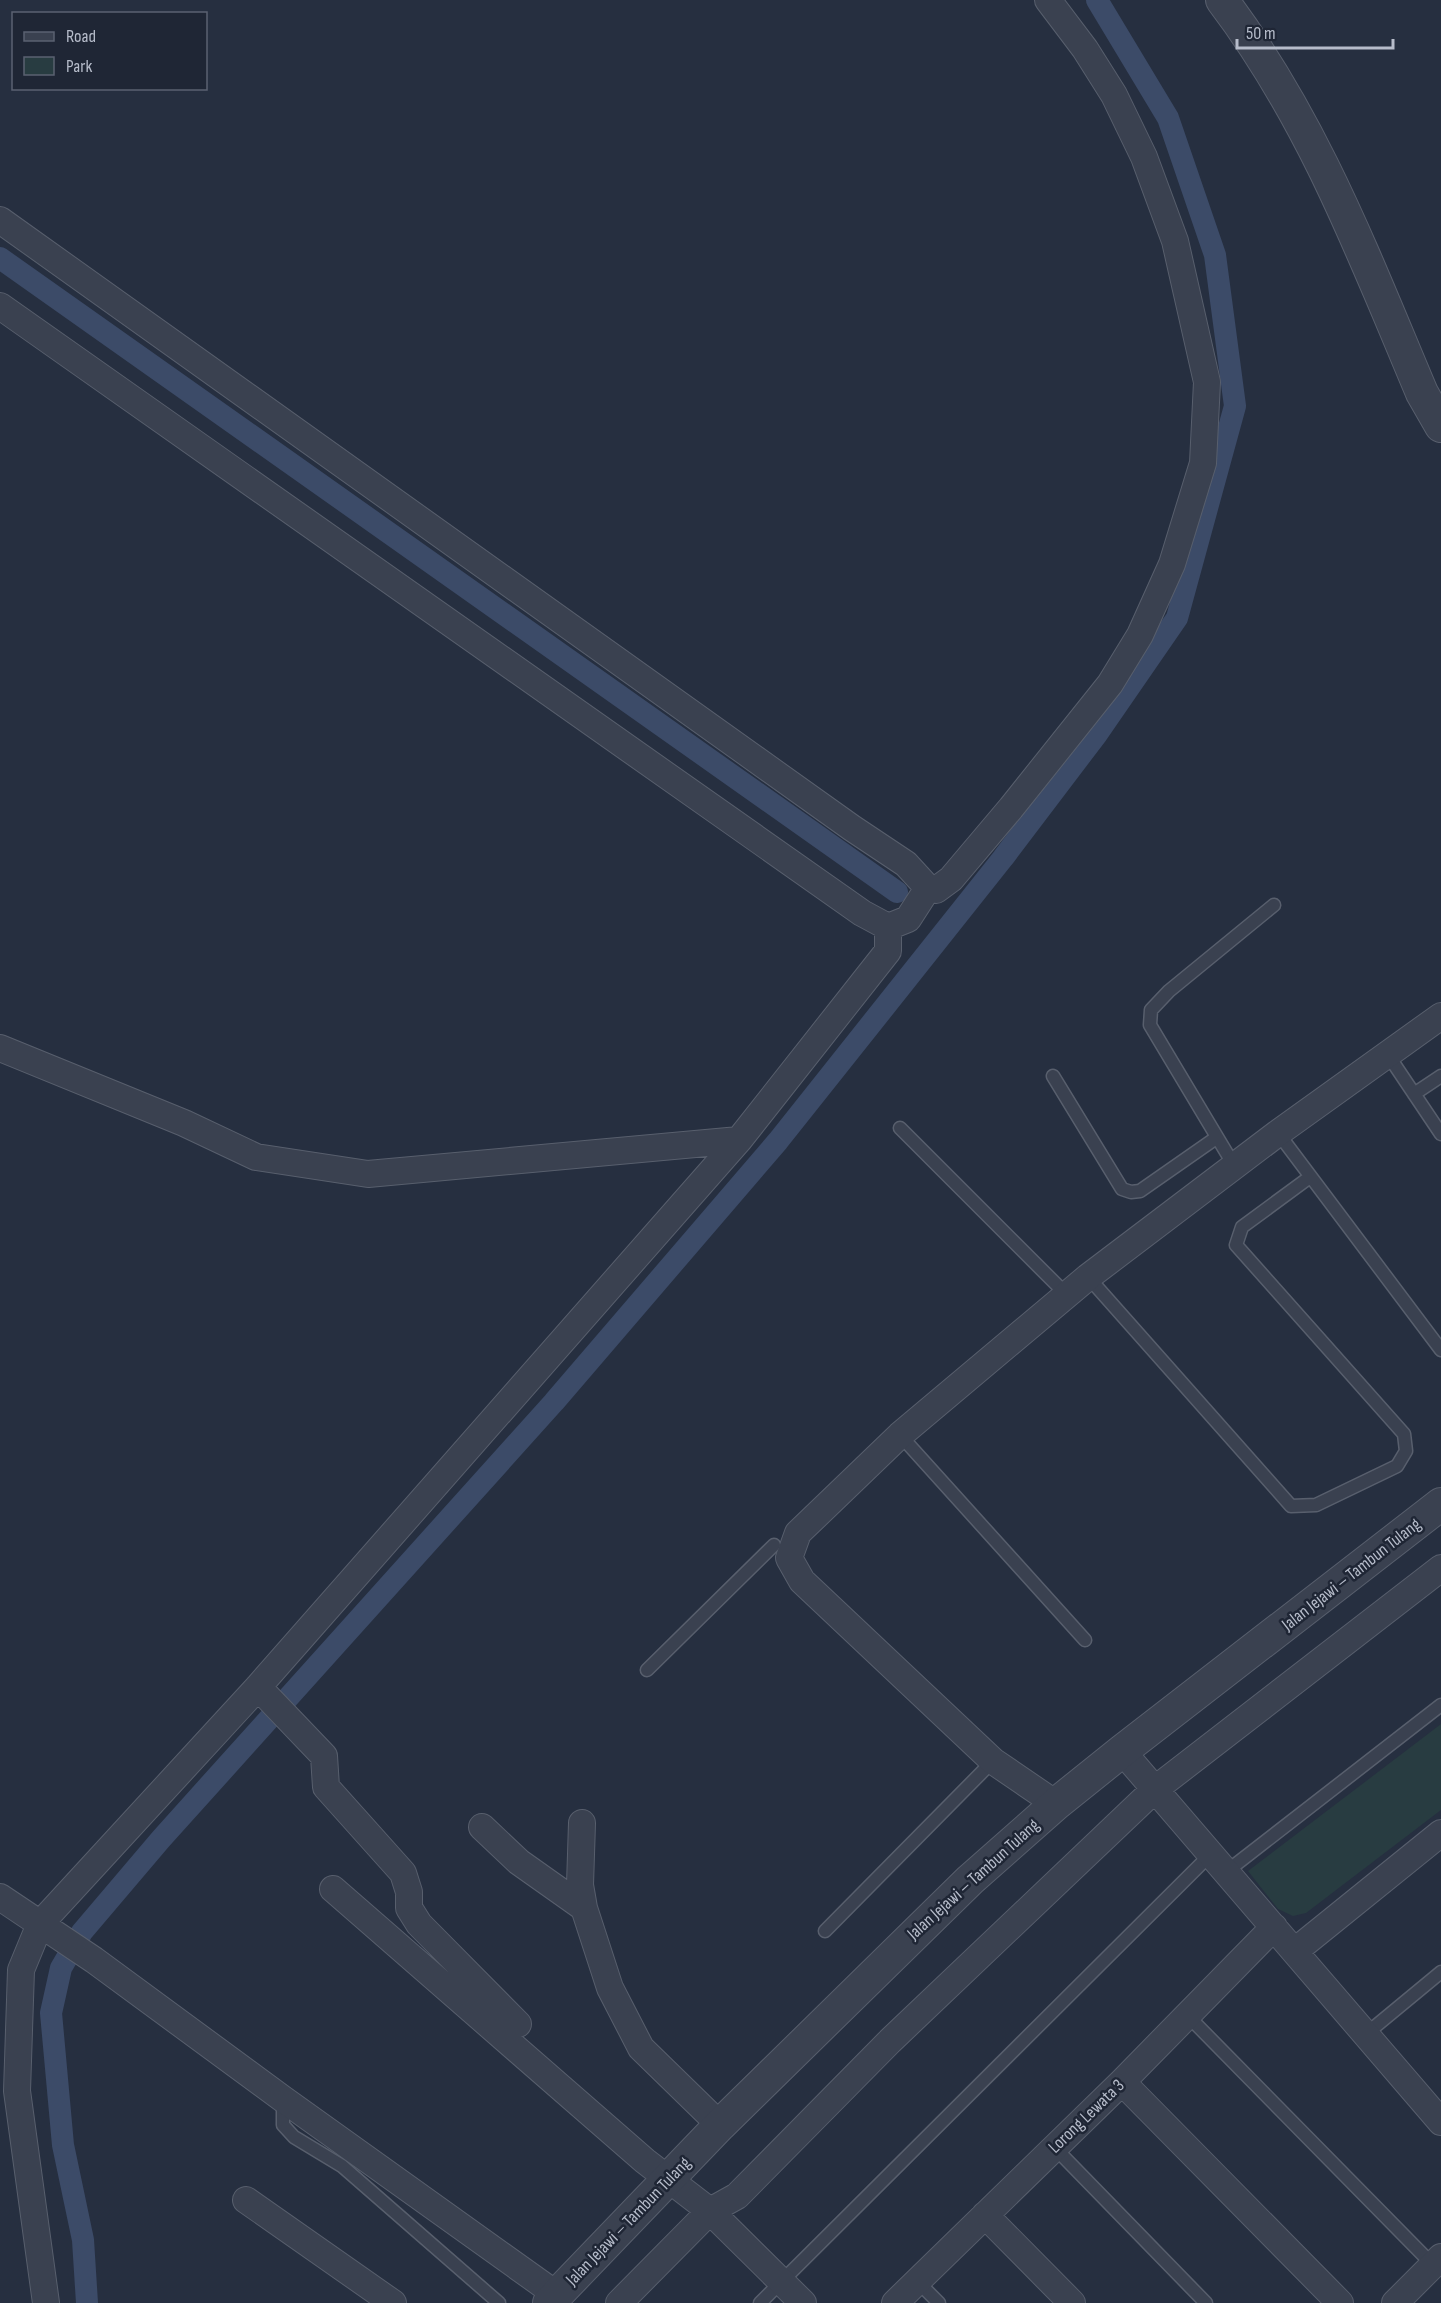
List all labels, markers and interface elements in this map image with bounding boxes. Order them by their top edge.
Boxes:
legend [12,12,207,90]
scale bar [1237,12,1393,50]
text: 50 m [1246,23,1276,44]
text: Road [66,26,96,47]
text: Park [66,56,92,77]
street label: Jalan Jejawi – Tambun Tulang [1277,1514,1425,1636]
street label: Jalan Jejawi – Tambun Tulang [902,1815,1044,1945]
street label: Lorong Lewata 3 [1044,2075,1129,2158]
street label: Jalan Jejawi – Tambun Tulang [561,2153,695,2291]

